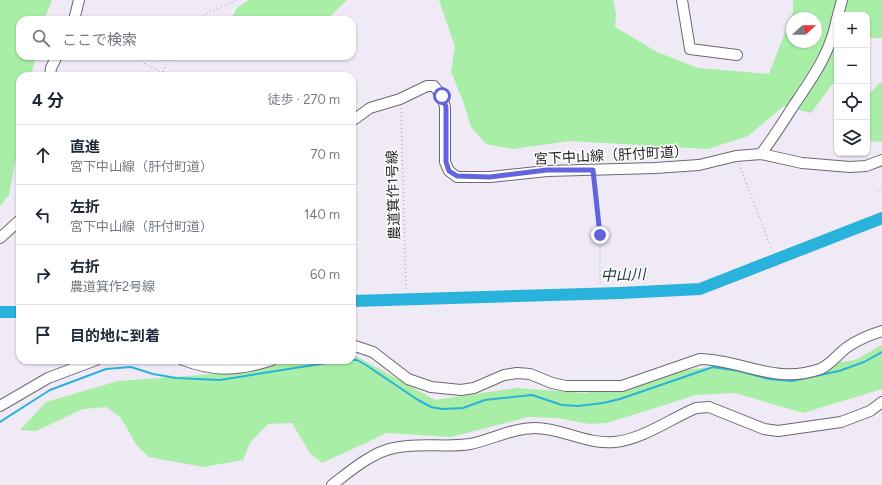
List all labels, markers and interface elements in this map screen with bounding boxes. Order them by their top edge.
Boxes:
north arrow [786,12,822,48]
map controls [834,12,870,156]
button: + [834,12,870,48]
search box [16,16,356,60]
icon: search [30,27,52,49]
text: ここで検索 [62,31,137,49]
button: − [834,48,870,84]
button: locate [834,84,870,120]
route start [433,87,451,105]
text: 4 分 [32,90,64,110]
text: 徒歩 · 270 m [267,92,340,107]
button: layers [834,120,870,156]
text: 直進 [70,138,100,156]
street label: 宮下中山線（肝付町道） [534,143,688,168]
icon: ahead [32,144,54,166]
text: 70 m [310,147,340,162]
street label: 農道箕作1号線 [383,150,404,240]
text: 宮下中山線（肝付町道） [70,159,213,174]
text: 左折 [70,198,100,216]
icon: left [32,204,54,226]
text: 140 m [304,207,340,222]
text: 宮下中山線（肝付町道） [70,219,213,234]
route end [591,226,609,244]
text: 右折 [70,258,100,276]
icon: right [32,264,54,286]
water label: 中山川 [600,265,648,285]
text: 60 m [310,267,340,282]
text: 農道箕作2号線 [70,279,155,294]
icon: arrive [32,324,54,346]
text: 目的地に到着 [70,327,160,345]

